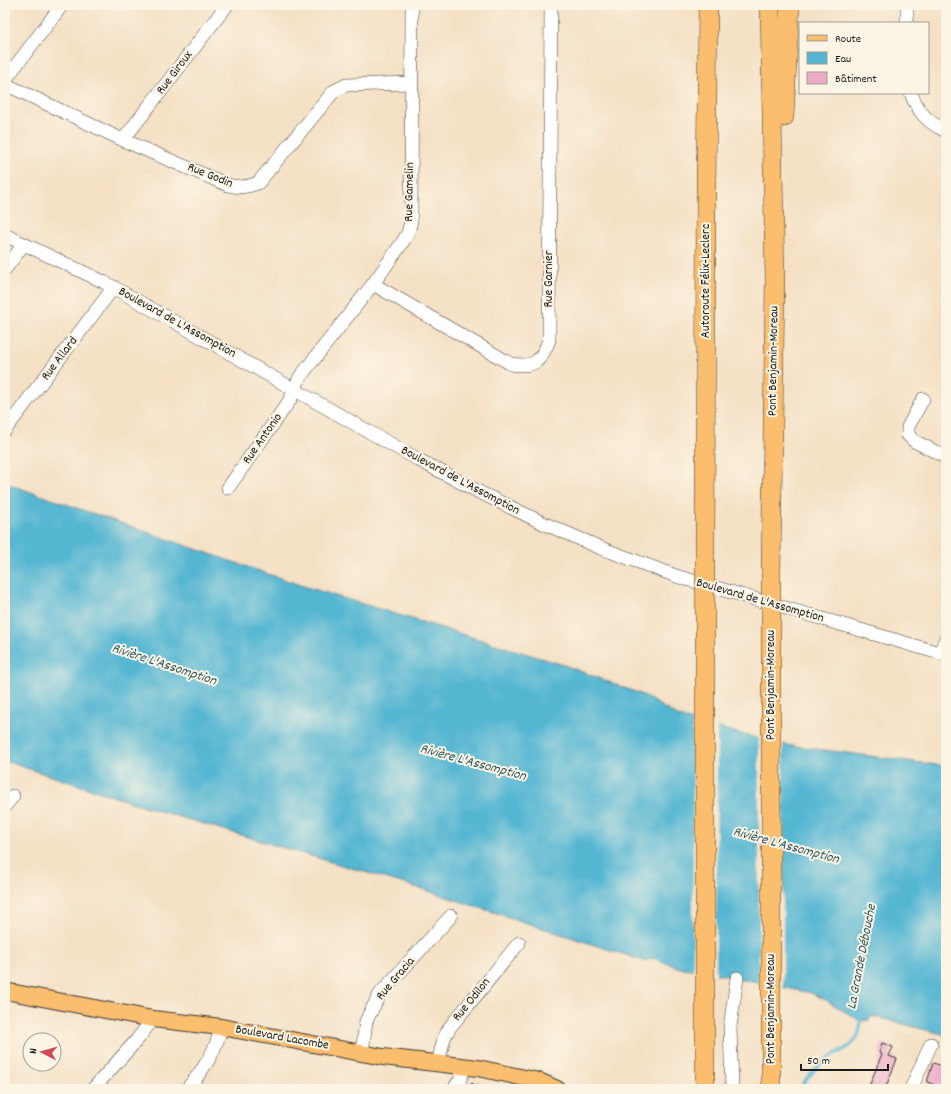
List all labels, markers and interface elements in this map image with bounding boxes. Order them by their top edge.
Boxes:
legend [799,22,929,94]
text: Route [835,31,861,48]
street label: Rue Giroux [152,47,198,99]
text: Eau [835,51,851,68]
text: Bâtiment [835,71,877,88]
street label: Rue Godin [184,158,236,194]
street label: Rue Gamelin [400,162,420,222]
street label: Autoroute Félix-Leclerc [697,224,716,338]
street label: Rue Garnier [540,250,559,308]
street label: Boulevard de L'Assomption [115,283,239,363]
street label: Pont Benjamin-Moreau [764,306,784,416]
street label: Rue Allard [37,333,83,385]
street label: Rue Antonio [238,409,288,468]
street label: Boulevard de L'Assomption [397,442,523,520]
street label: Boulevard de L'Assomption [694,574,826,628]
street label: Pont Benjamin-Moreau [762,630,781,740]
water label: Rivière L'Assomption [109,639,219,692]
water label: Rivière L'Assomption [418,739,529,787]
water label: Rivière L'Assomption [731,822,842,870]
water label: La Grande Débouche [842,902,882,1011]
street label: Rue Gracia [372,952,421,1005]
street label: Pont Benjamin-Moreau [762,954,781,1064]
street label: Rue Odilon [448,974,496,1026]
street label: Boulevard Lacombe [234,1020,330,1056]
north arrow [22,1032,62,1072]
scale bar [801,1046,888,1072]
text: N [26,1047,42,1055]
text: 50 m [807,1053,830,1070]

